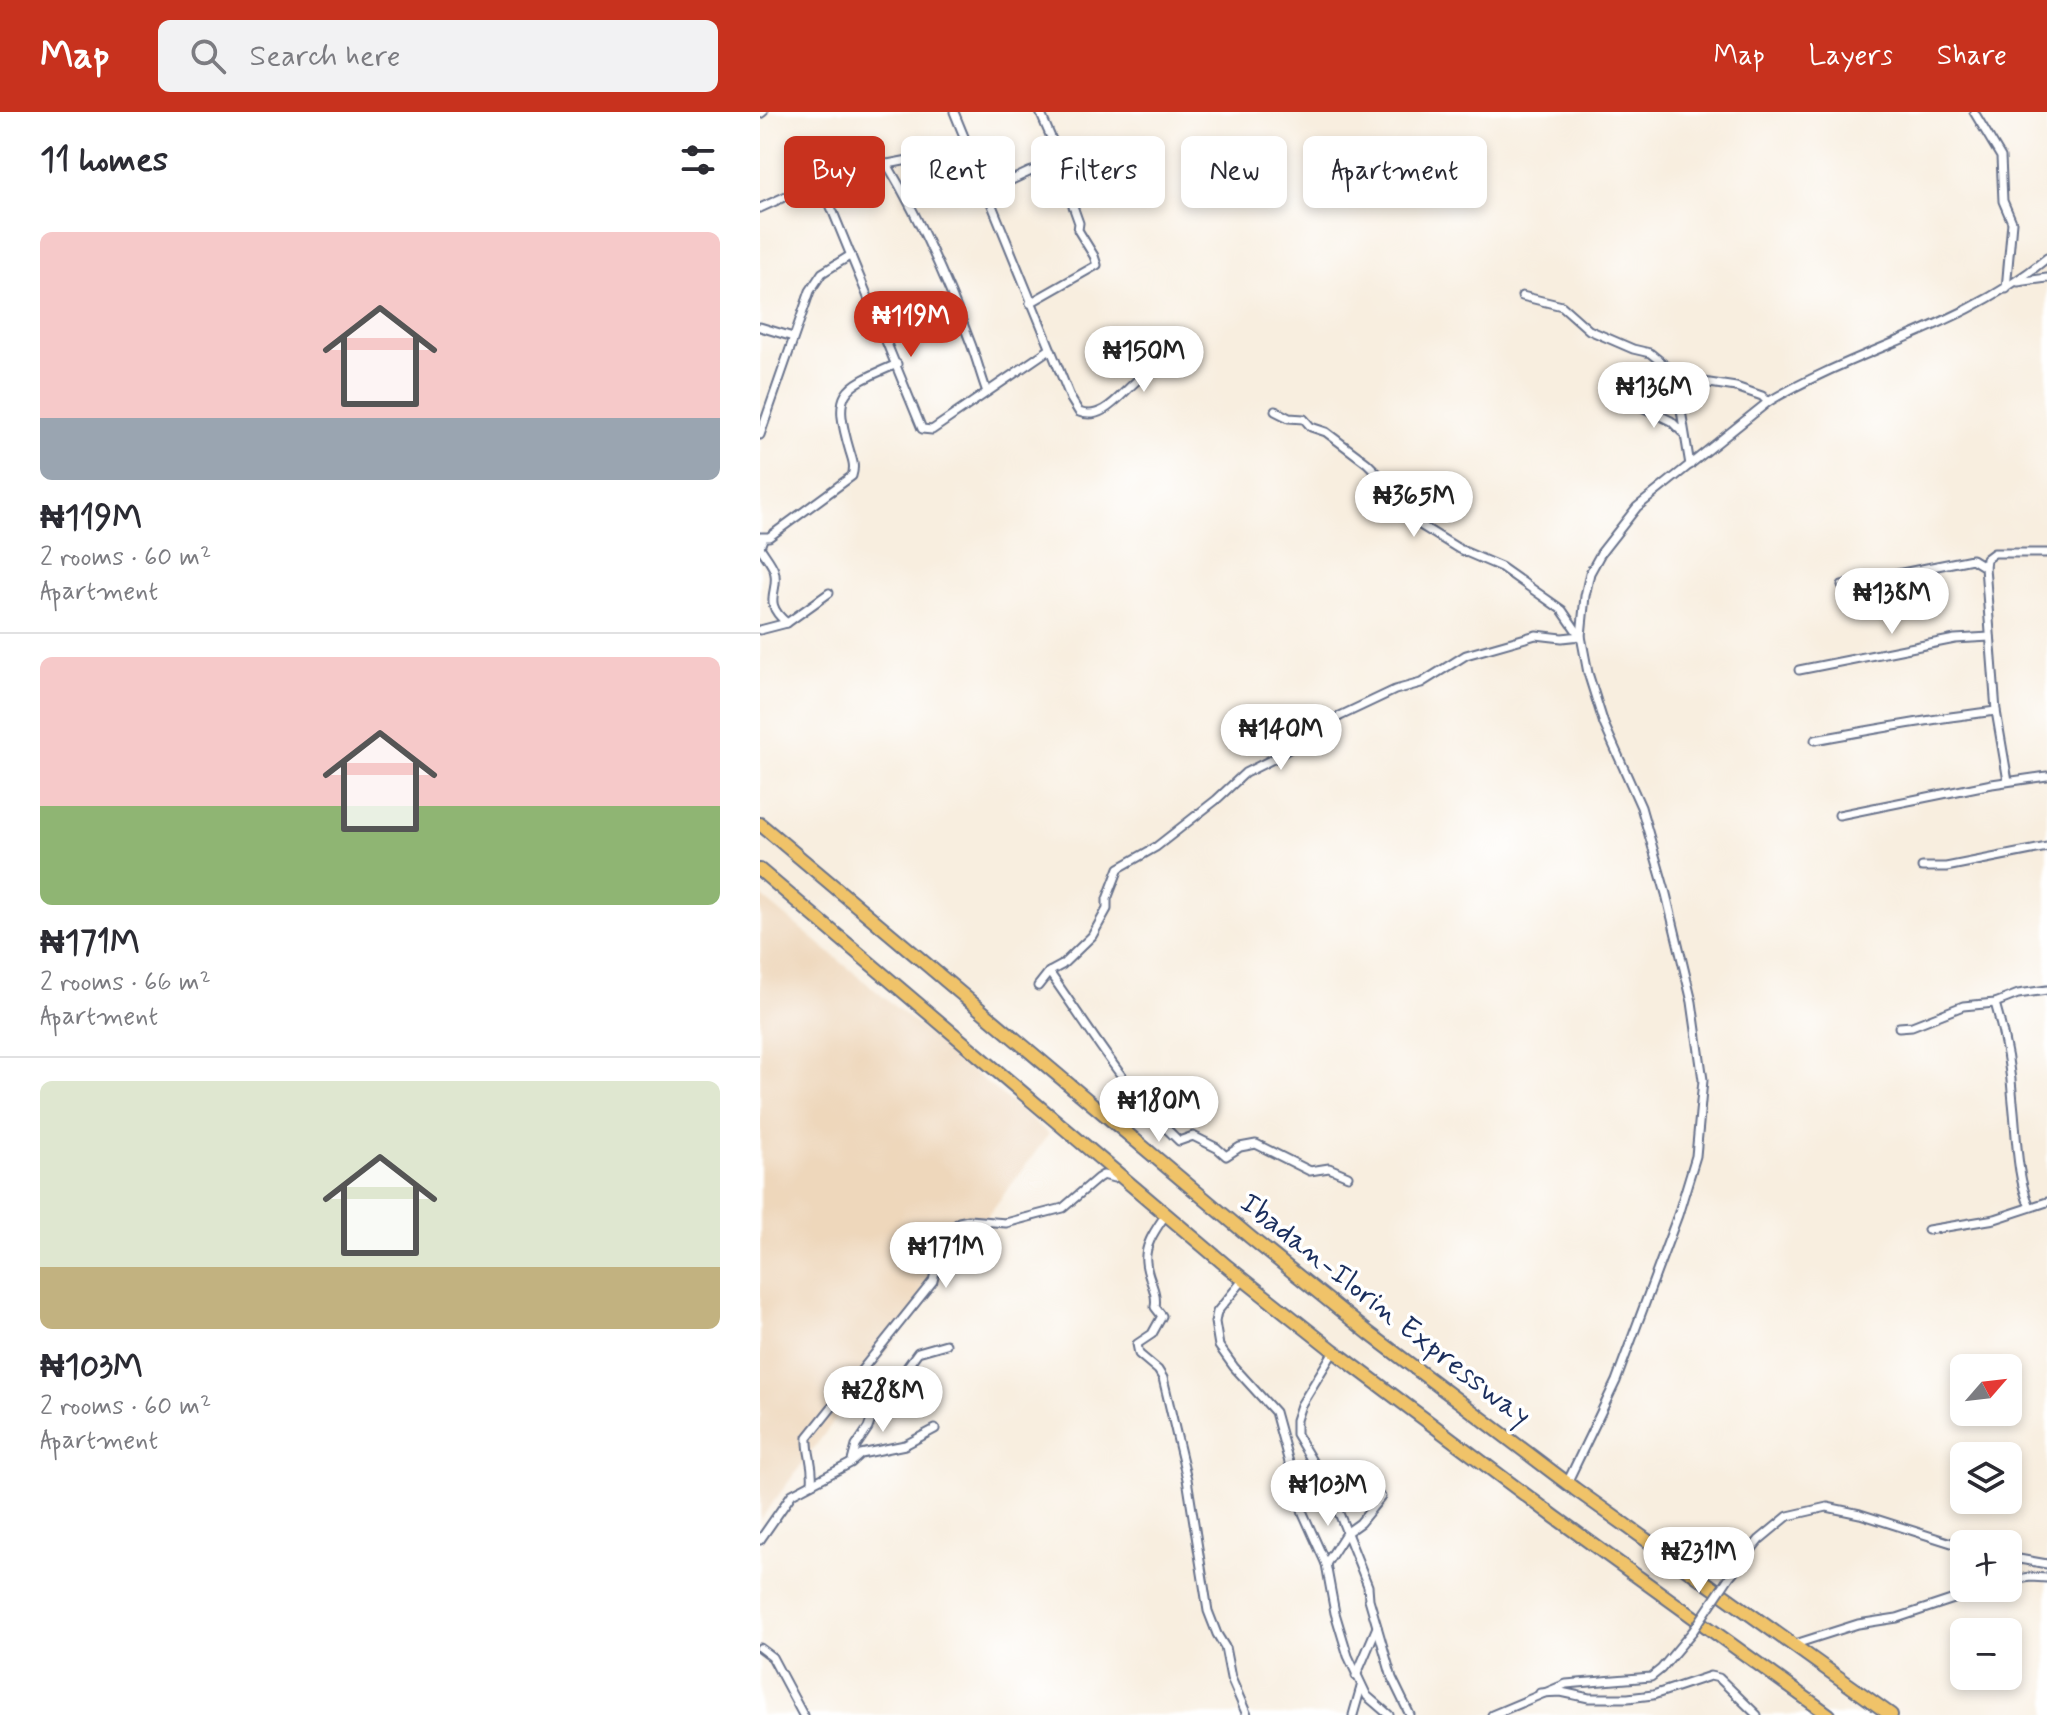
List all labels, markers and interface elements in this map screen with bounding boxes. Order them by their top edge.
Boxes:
search box [158,20,718,92]
text: Map [40,32,110,81]
icon: search [186,34,230,78]
text: Search here [250,37,401,76]
text: Map [1714,38,1765,75]
text: Layers [1809,38,1893,75]
text: Share [1937,38,2007,75]
chip: Buy [784,136,885,208]
chip: Rent [901,136,1015,208]
chip: Filters [1031,136,1165,208]
chip: New [1181,136,1287,208]
chip: Apartment [1303,136,1487,208]
text: 11 homes [40,138,168,183]
icon: filters [676,138,720,182]
icon: home [308,284,452,428]
pin: ₦119M [855,291,967,359]
text: ₦119M [872,300,950,334]
pin: ₦150M [1088,326,1200,394]
text: ₦150M [1103,335,1185,369]
pin: ₦136M [1598,362,1710,430]
text: ₦136M [1616,371,1692,405]
pin: ₦365M [1358,471,1470,539]
text: ₦365M [1373,480,1455,514]
text: ₦119M [40,496,142,541]
text: 2 rooms · 60 m² [40,541,211,575]
pin: ₦138M [1836,568,1948,636]
text: Apartment [40,575,158,609]
text: ₦138M [1853,577,1931,611]
pin: ₦140M [1225,704,1337,772]
icon: home [308,709,452,853]
text: ₦140M [1239,713,1323,747]
text: ₦171M [40,921,140,966]
text: 2 rooms · 66 m² [40,966,211,1000]
text: Apartment [40,1000,158,1034]
pin: ₦180M [1103,1076,1215,1144]
text: ₦180M [1117,1085,1201,1119]
icon: home [308,1133,452,1277]
street label: Ibadan-Ilorin Expressway [1231,1184,1539,1436]
pin: ₦171M [890,1222,1002,1290]
text: ₦171M [908,1231,984,1265]
text: ₦103M [40,1345,143,1390]
north arrow [1950,1354,2022,1426]
map controls [1950,1354,2022,1690]
pin: ₦288M [827,1366,939,1434]
text: ₦288M [842,1375,924,1409]
text: 2 rooms · 60 m² [40,1390,211,1424]
text: Apartment [40,1424,158,1458]
button: layers [1950,1442,2022,1514]
pin: ₦103M [1272,1460,1384,1528]
text: ₦103M [1289,1469,1367,1503]
pin: ₦231M [1643,1527,1755,1595]
button: + [1950,1530,2022,1602]
text: ₦231M [1661,1536,1737,1570]
button: − [1950,1618,2022,1690]

